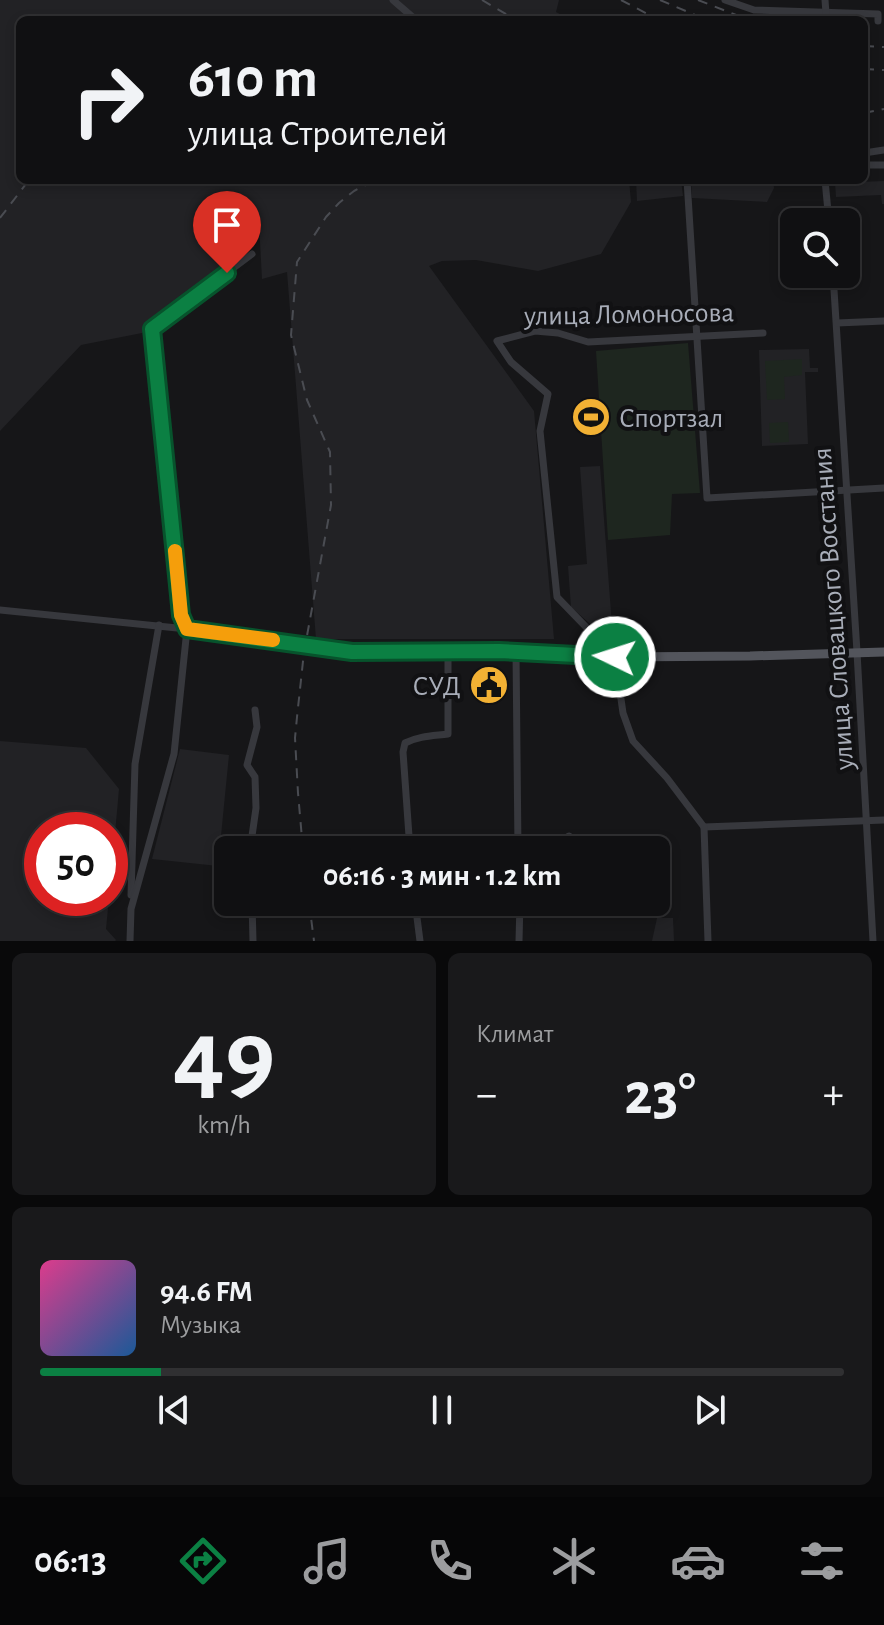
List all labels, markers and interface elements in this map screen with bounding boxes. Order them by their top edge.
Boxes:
icon: right [56,48,160,152]
text: 610 m [188,51,318,107]
text: улица Строителей [188,116,448,152]
pin [193,191,261,273]
icon: arrive [205,203,249,247]
map controls [780,208,860,288]
button: search [780,208,860,288]
street label: улица Ломоносова [523,299,734,331]
sports icon: Спортзал [570,396,612,438]
place label: Спортзал [619,405,723,433]
street label: улица Словацкого Восстания [809,447,859,772]
position arrow [573,615,657,699]
public building icon: СУД [468,664,510,706]
place label: СУД [412,673,461,701]
speed limit sign: 50 [24,812,128,916]
text: 06:16 · 3 мин · 1.2 km [323,861,561,891]
text: 49 [173,1006,275,1110]
text: Климат [476,1021,553,1047]
text: 23° [624,1065,696,1125]
text: − [476,1073,497,1117]
text: + [823,1073,844,1117]
text: km/h [197,1112,251,1138]
text: 94.6 FM [160,1277,253,1307]
text: Музыка [160,1312,241,1338]
icon: previous [152,1388,196,1432]
icon: pause [420,1388,464,1432]
icon: next [688,1388,732,1432]
icon: directions [175,1533,231,1589]
icon: music [299,1533,355,1589]
icon: phone [422,1533,478,1589]
icon: climate [546,1533,602,1589]
icon: car [670,1533,726,1589]
icon: filters [794,1533,850,1589]
text: 06:13 [34,1543,107,1579]

